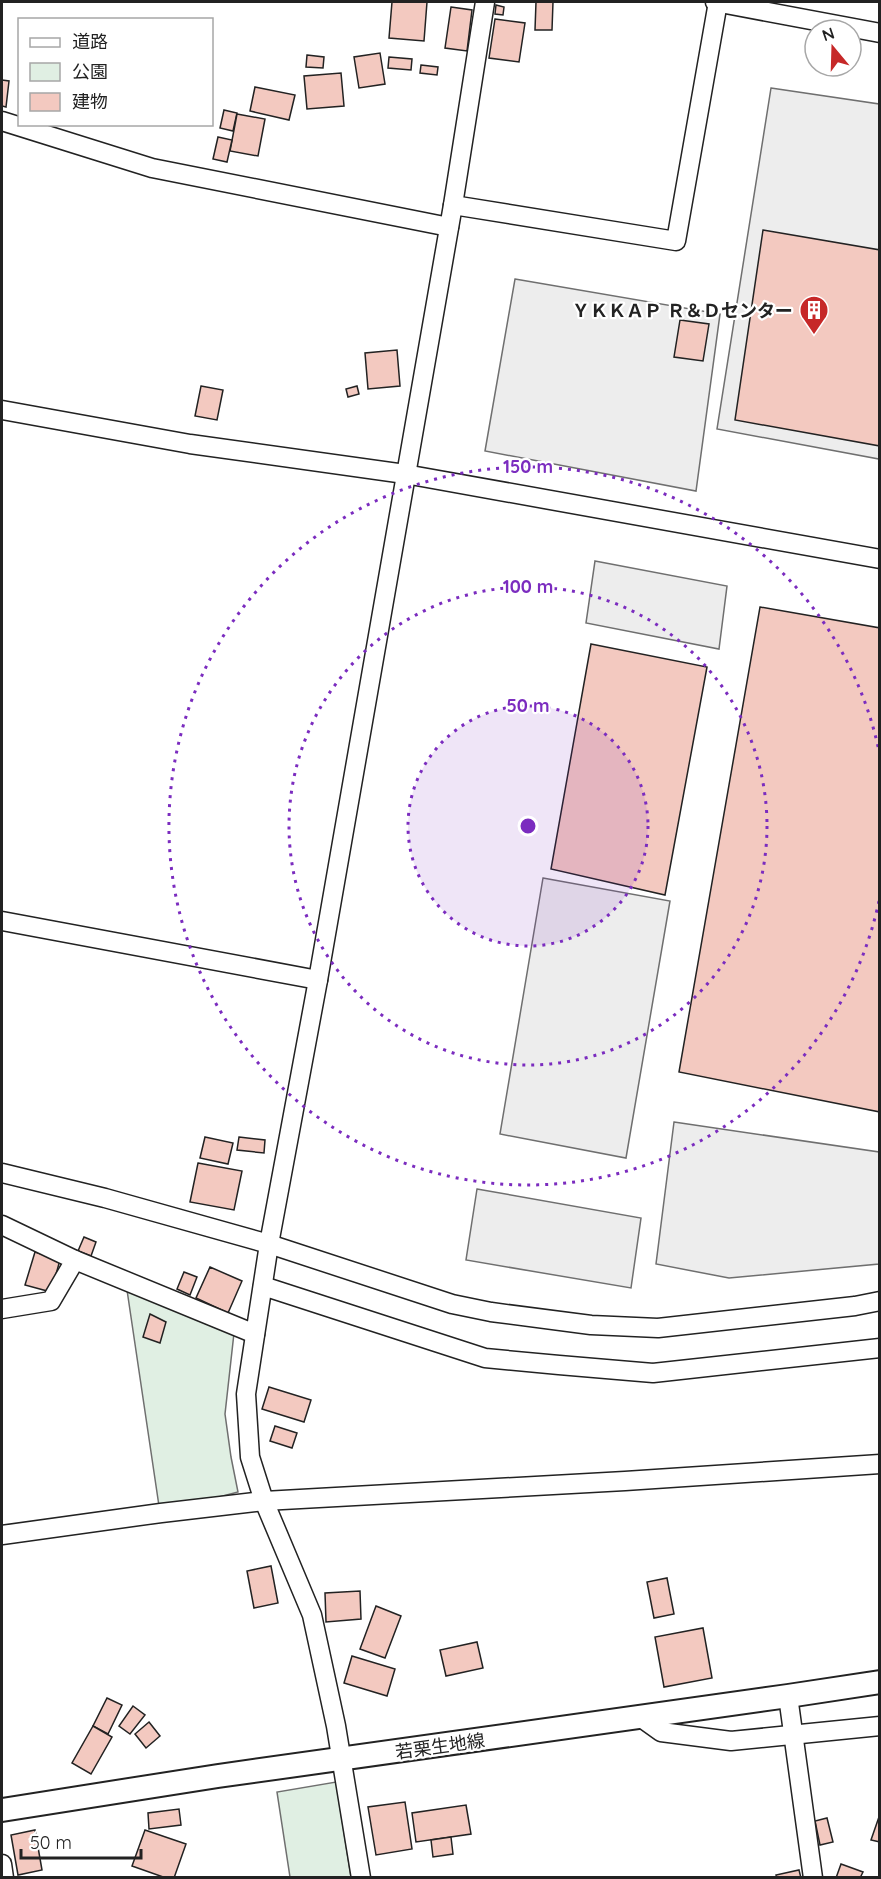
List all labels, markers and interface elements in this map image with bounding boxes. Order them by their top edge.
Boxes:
legend [18,18,213,126]
north arrow [803,18,863,78]
text: N [819,22,837,45]
text: 道路 [72,30,108,53]
text: 公園 [72,60,108,83]
text: 建物 [72,90,108,113]
building icon: ＹＫＫＡＰ Ｒ＆Ｄセンター [798,294,830,336]
place label: ＹＫＫＡＰ Ｒ＆Ｄセンター [572,299,793,322]
text: 150 m [503,455,553,478]
text: 100 m [503,575,553,598]
text: 50 m [506,694,550,717]
centre of rings [518,816,538,836]
street label: 若栗生地線 [394,1728,486,1764]
scale bar [21,1822,141,1860]
text: 50 m [30,1831,72,1854]

